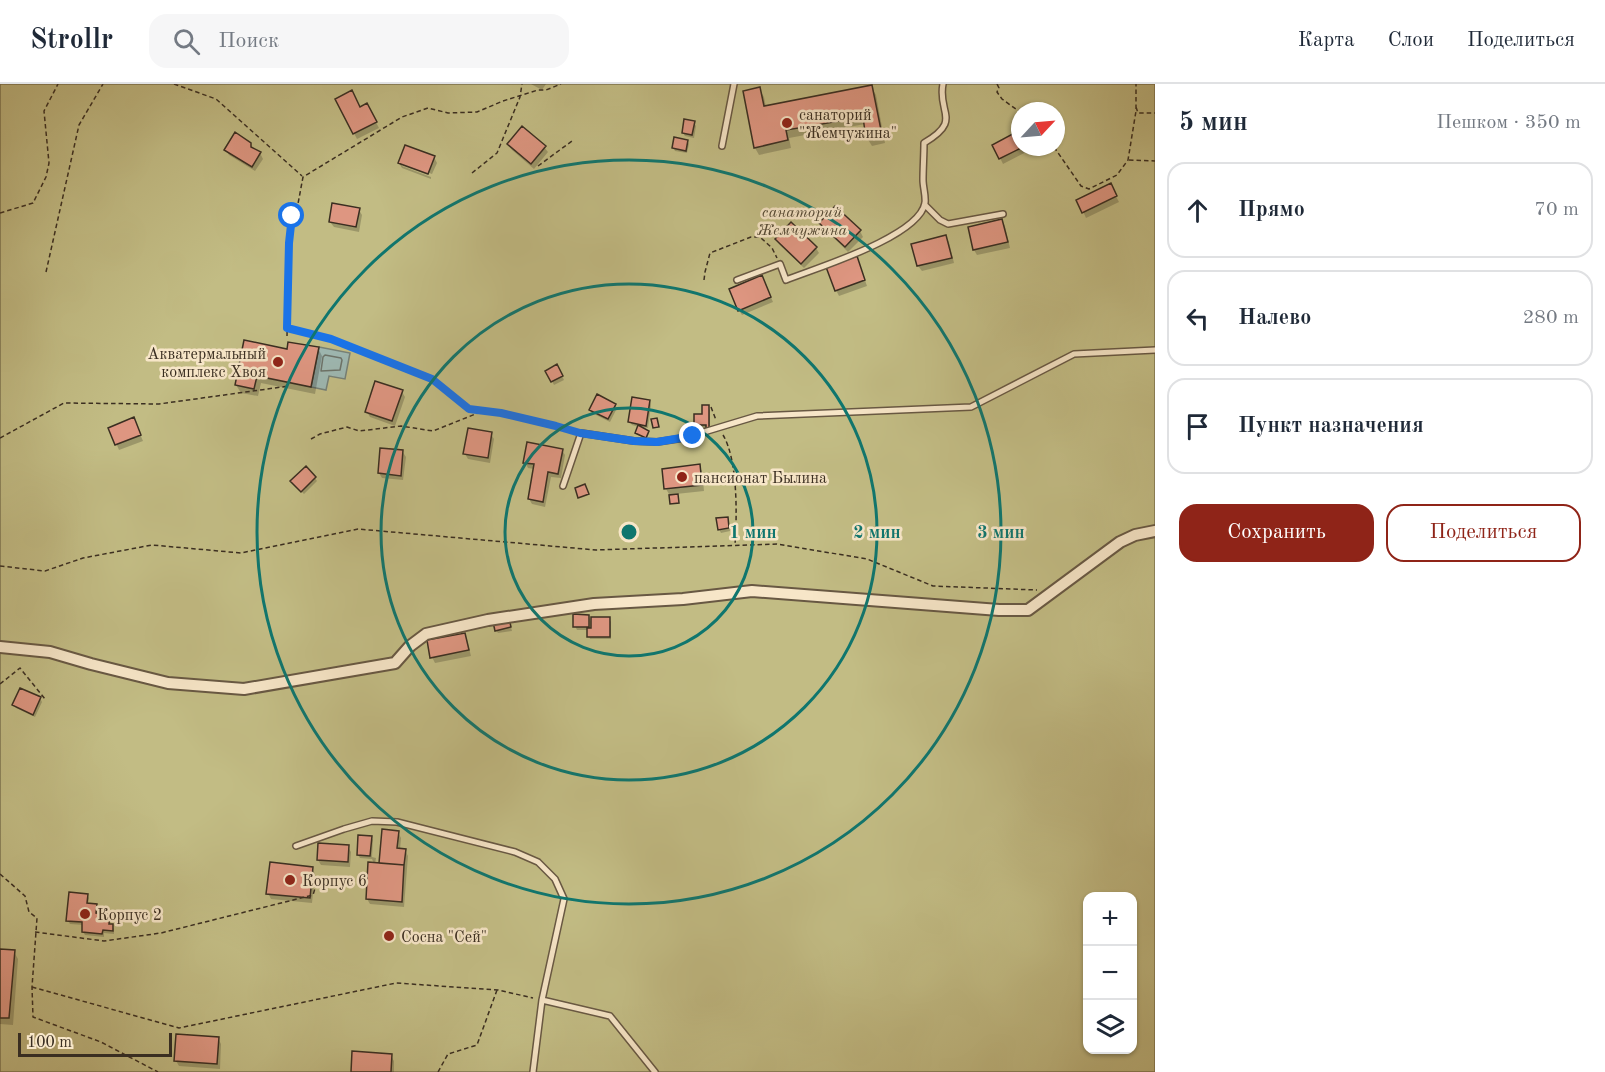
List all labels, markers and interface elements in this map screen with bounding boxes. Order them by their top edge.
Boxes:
search box [149,14,569,68]
icon: search [170,25,203,58]
text: Strollr [30,27,113,55]
text: Поиск [218,30,279,52]
text: Карта [1298,30,1355,51]
text: Слои [1388,30,1434,51]
text: Поделиться [1467,30,1575,51]
north arrow [1011,102,1065,156]
place label: санаторий "Жемчужина" [799,108,897,142]
text: 5 мин [1179,110,1248,136]
text: Пешком · 350 m [1436,113,1581,133]
marker: санаторий "Жемчужина" [780,116,794,130]
icon: ahead [1181,194,1214,227]
text: Прямо [1238,199,1305,221]
text: 70 m [1534,200,1579,220]
route start [278,202,304,228]
park label: санаторий Жемчужина [757,205,848,239]
icon: left [1181,302,1214,335]
text: Налево [1238,307,1311,329]
text: 280 m [1523,308,1579,328]
place label: Акватермальный комплекс Хвоя [147,347,266,381]
marker: Акватермальный комплекс Хвоя [271,355,285,369]
icon: arrive [1181,410,1214,443]
text: Пункт назначения [1238,415,1424,437]
route end [679,422,705,448]
marker: пансионат Былина [675,470,689,484]
place label: пансионат Былина [694,471,827,487]
button: Сохранить [1179,504,1374,562]
button: Поделиться [1386,504,1581,562]
centre of rings [619,522,639,542]
text: 1 мин [729,524,777,542]
text: 2 мин [853,524,901,542]
text: 3 мин [977,524,1025,542]
marker: Корпус 6 [283,873,297,887]
place label: Корпус 6 [302,874,367,890]
map controls [1083,892,1137,1054]
button: + [1083,892,1137,946]
marker: Корпус 2 [78,907,92,921]
place label: Корпус 2 [97,908,162,924]
marker: Сосна "Сей" [382,929,396,943]
place label: Сосна "Сей" [401,930,487,946]
button: − [1083,946,1137,1000]
button: layers [1083,1000,1137,1054]
scale bar [18,1030,172,1058]
text: 100 m [27,1035,72,1051]

